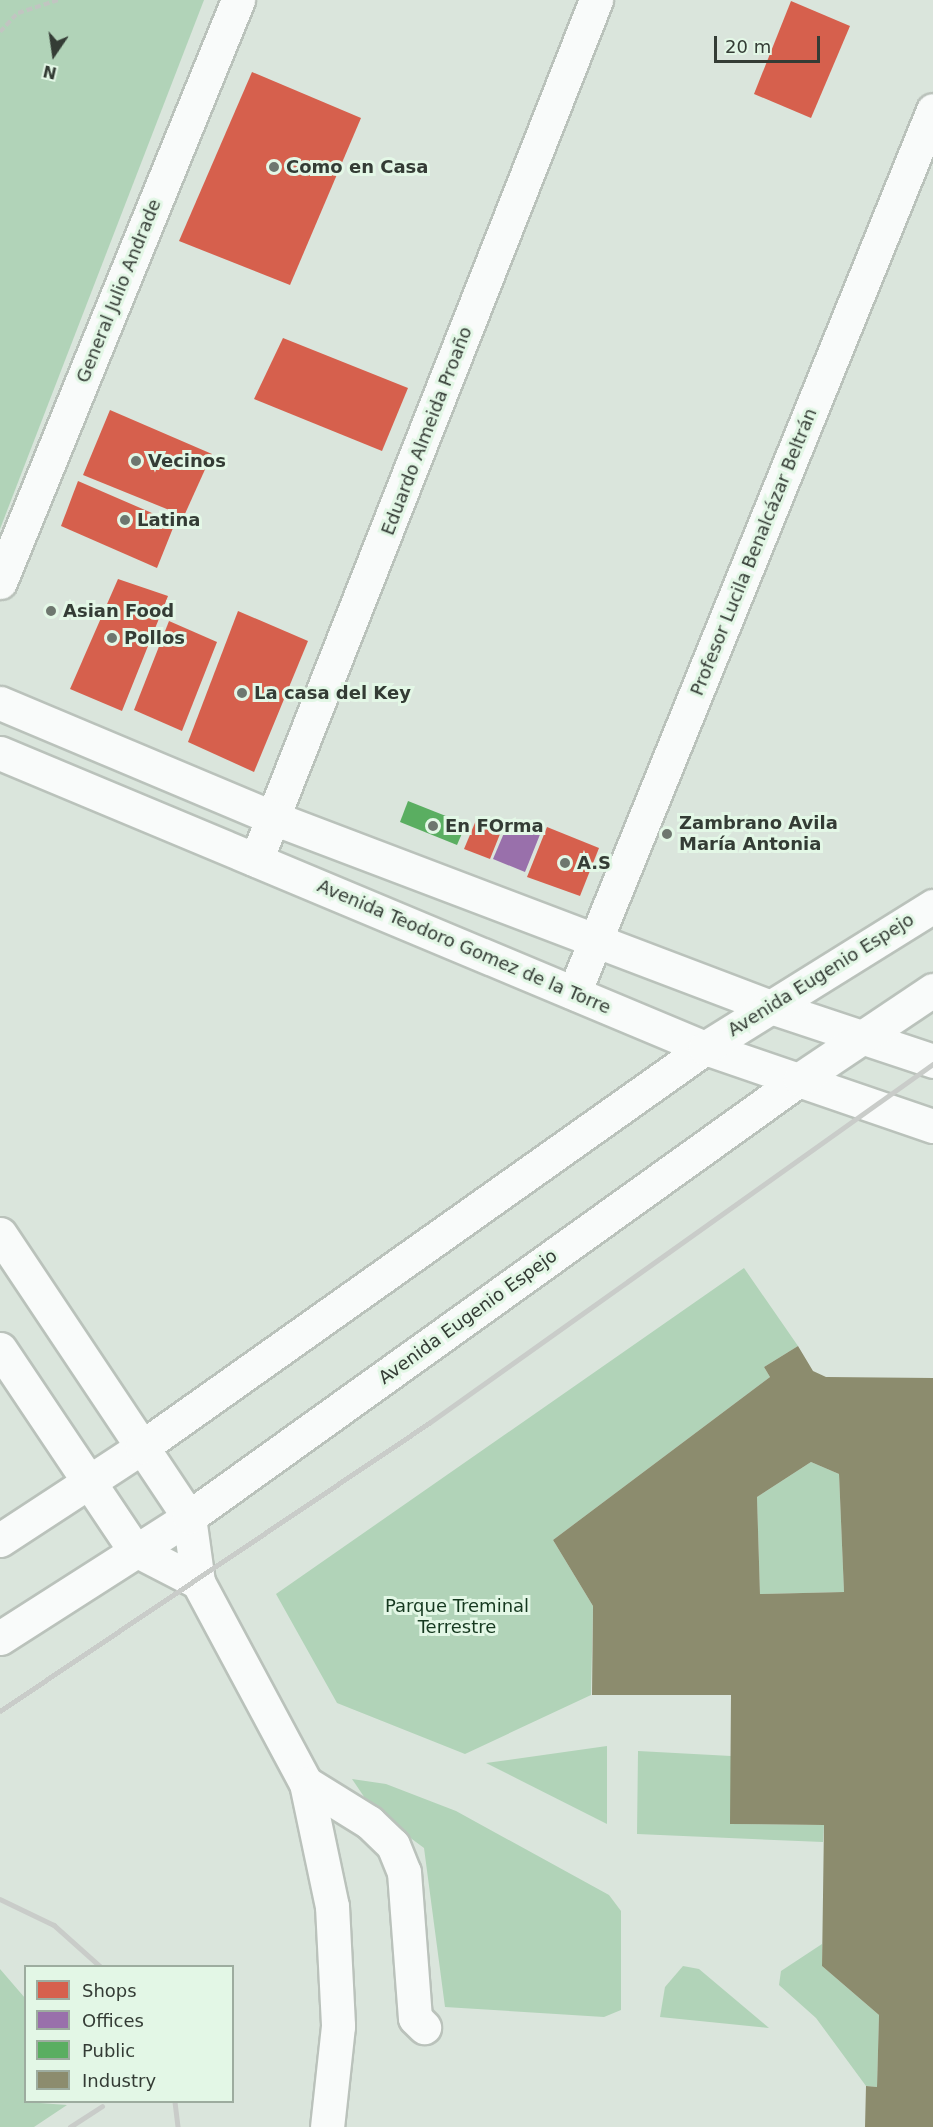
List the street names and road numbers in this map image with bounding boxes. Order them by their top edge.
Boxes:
street label: General Julio Andrade [72,196,166,386]
street label: Eduardo Almeida Proaño [377,324,477,538]
street label: Profesor Lucila Benalcázar Beltrán [686,405,822,699]
street label: Avenida Teodoro Gomez de la Torre [314,875,614,1019]
street label: Avenida Eugenio Espejo [724,909,918,1041]
street label: Avenida Eugenio Espejo [375,1245,561,1389]

